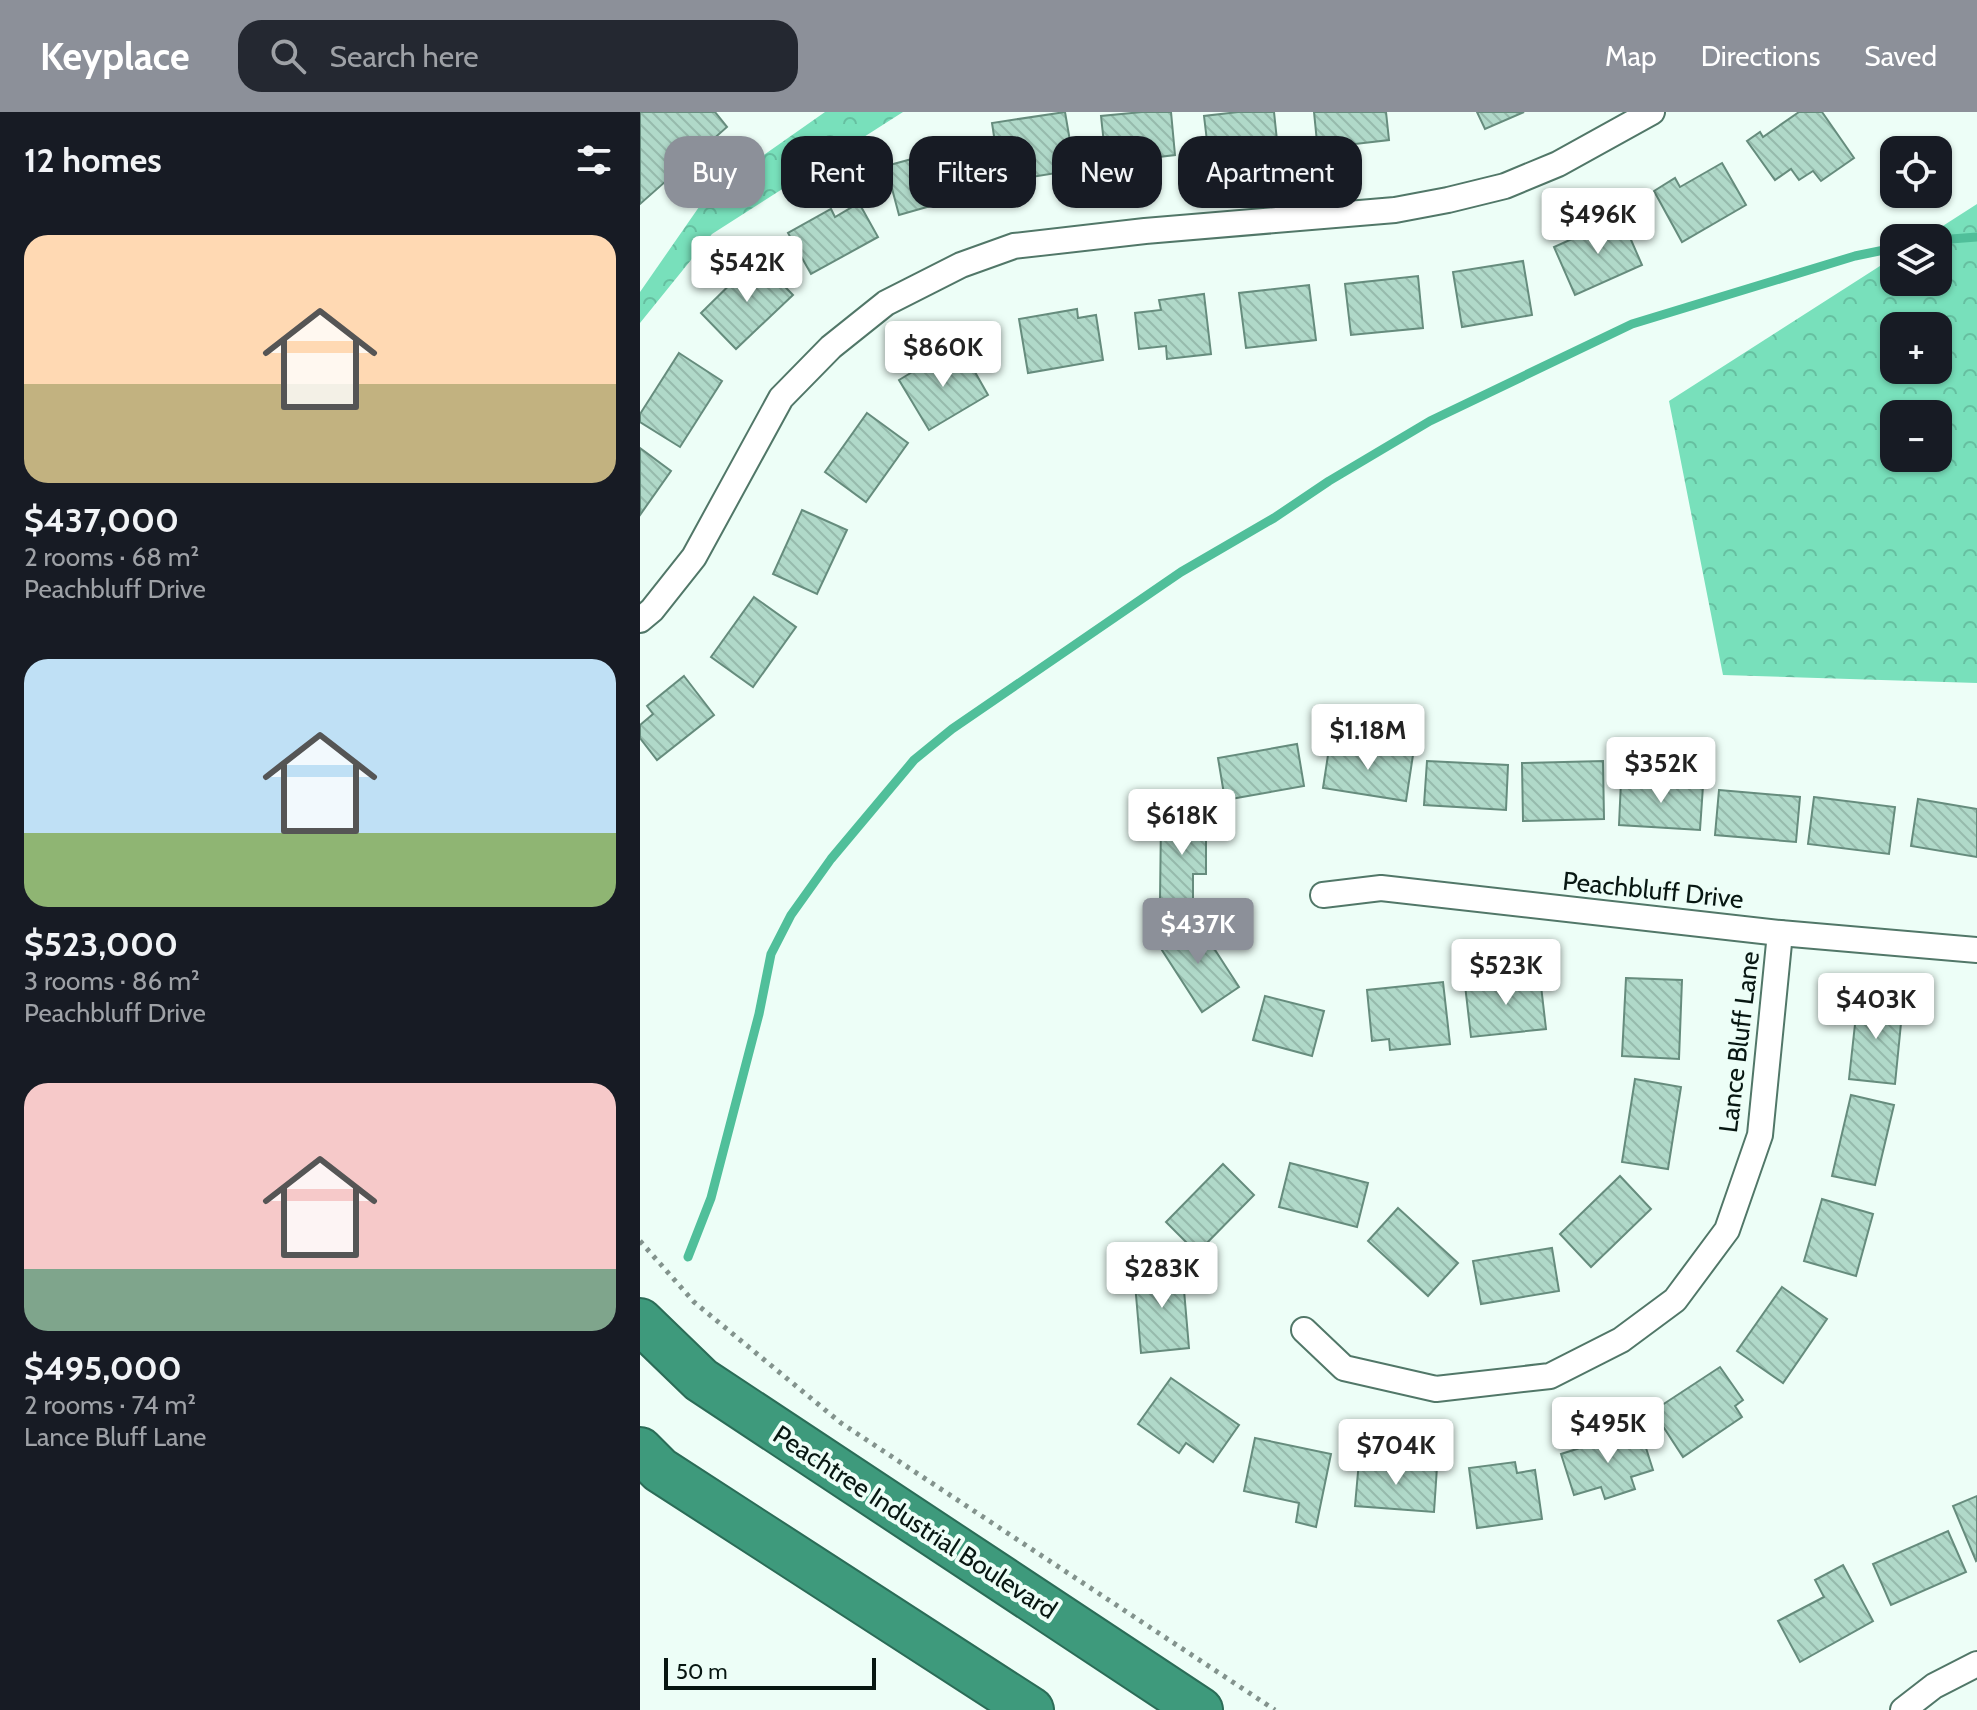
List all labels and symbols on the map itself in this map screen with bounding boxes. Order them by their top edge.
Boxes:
pin: $496K [1542,188,1654,256]
pin: $542K [691,236,803,304]
pin: $860K [887,321,999,389]
pin: $1.18M [1303,704,1433,772]
pin: $352K [1605,737,1717,805]
pin: $618K [1126,789,1238,857]
street label: Peachbluff Drive [1561,865,1745,915]
pin: $437K [1142,898,1254,966]
pin: $523K [1450,939,1562,1007]
street label: Lance Bluff Lane [1712,950,1766,1134]
pin: $403K [1820,973,1932,1041]
pin: $283K [1106,1242,1218,1310]
pin: $495K [1552,1397,1664,1465]
street label: Peachtree Industrial Boulevard [767,1418,1063,1626]
pin: $704K [1340,1419,1452,1487]
scale bar [664,1654,876,1690]

